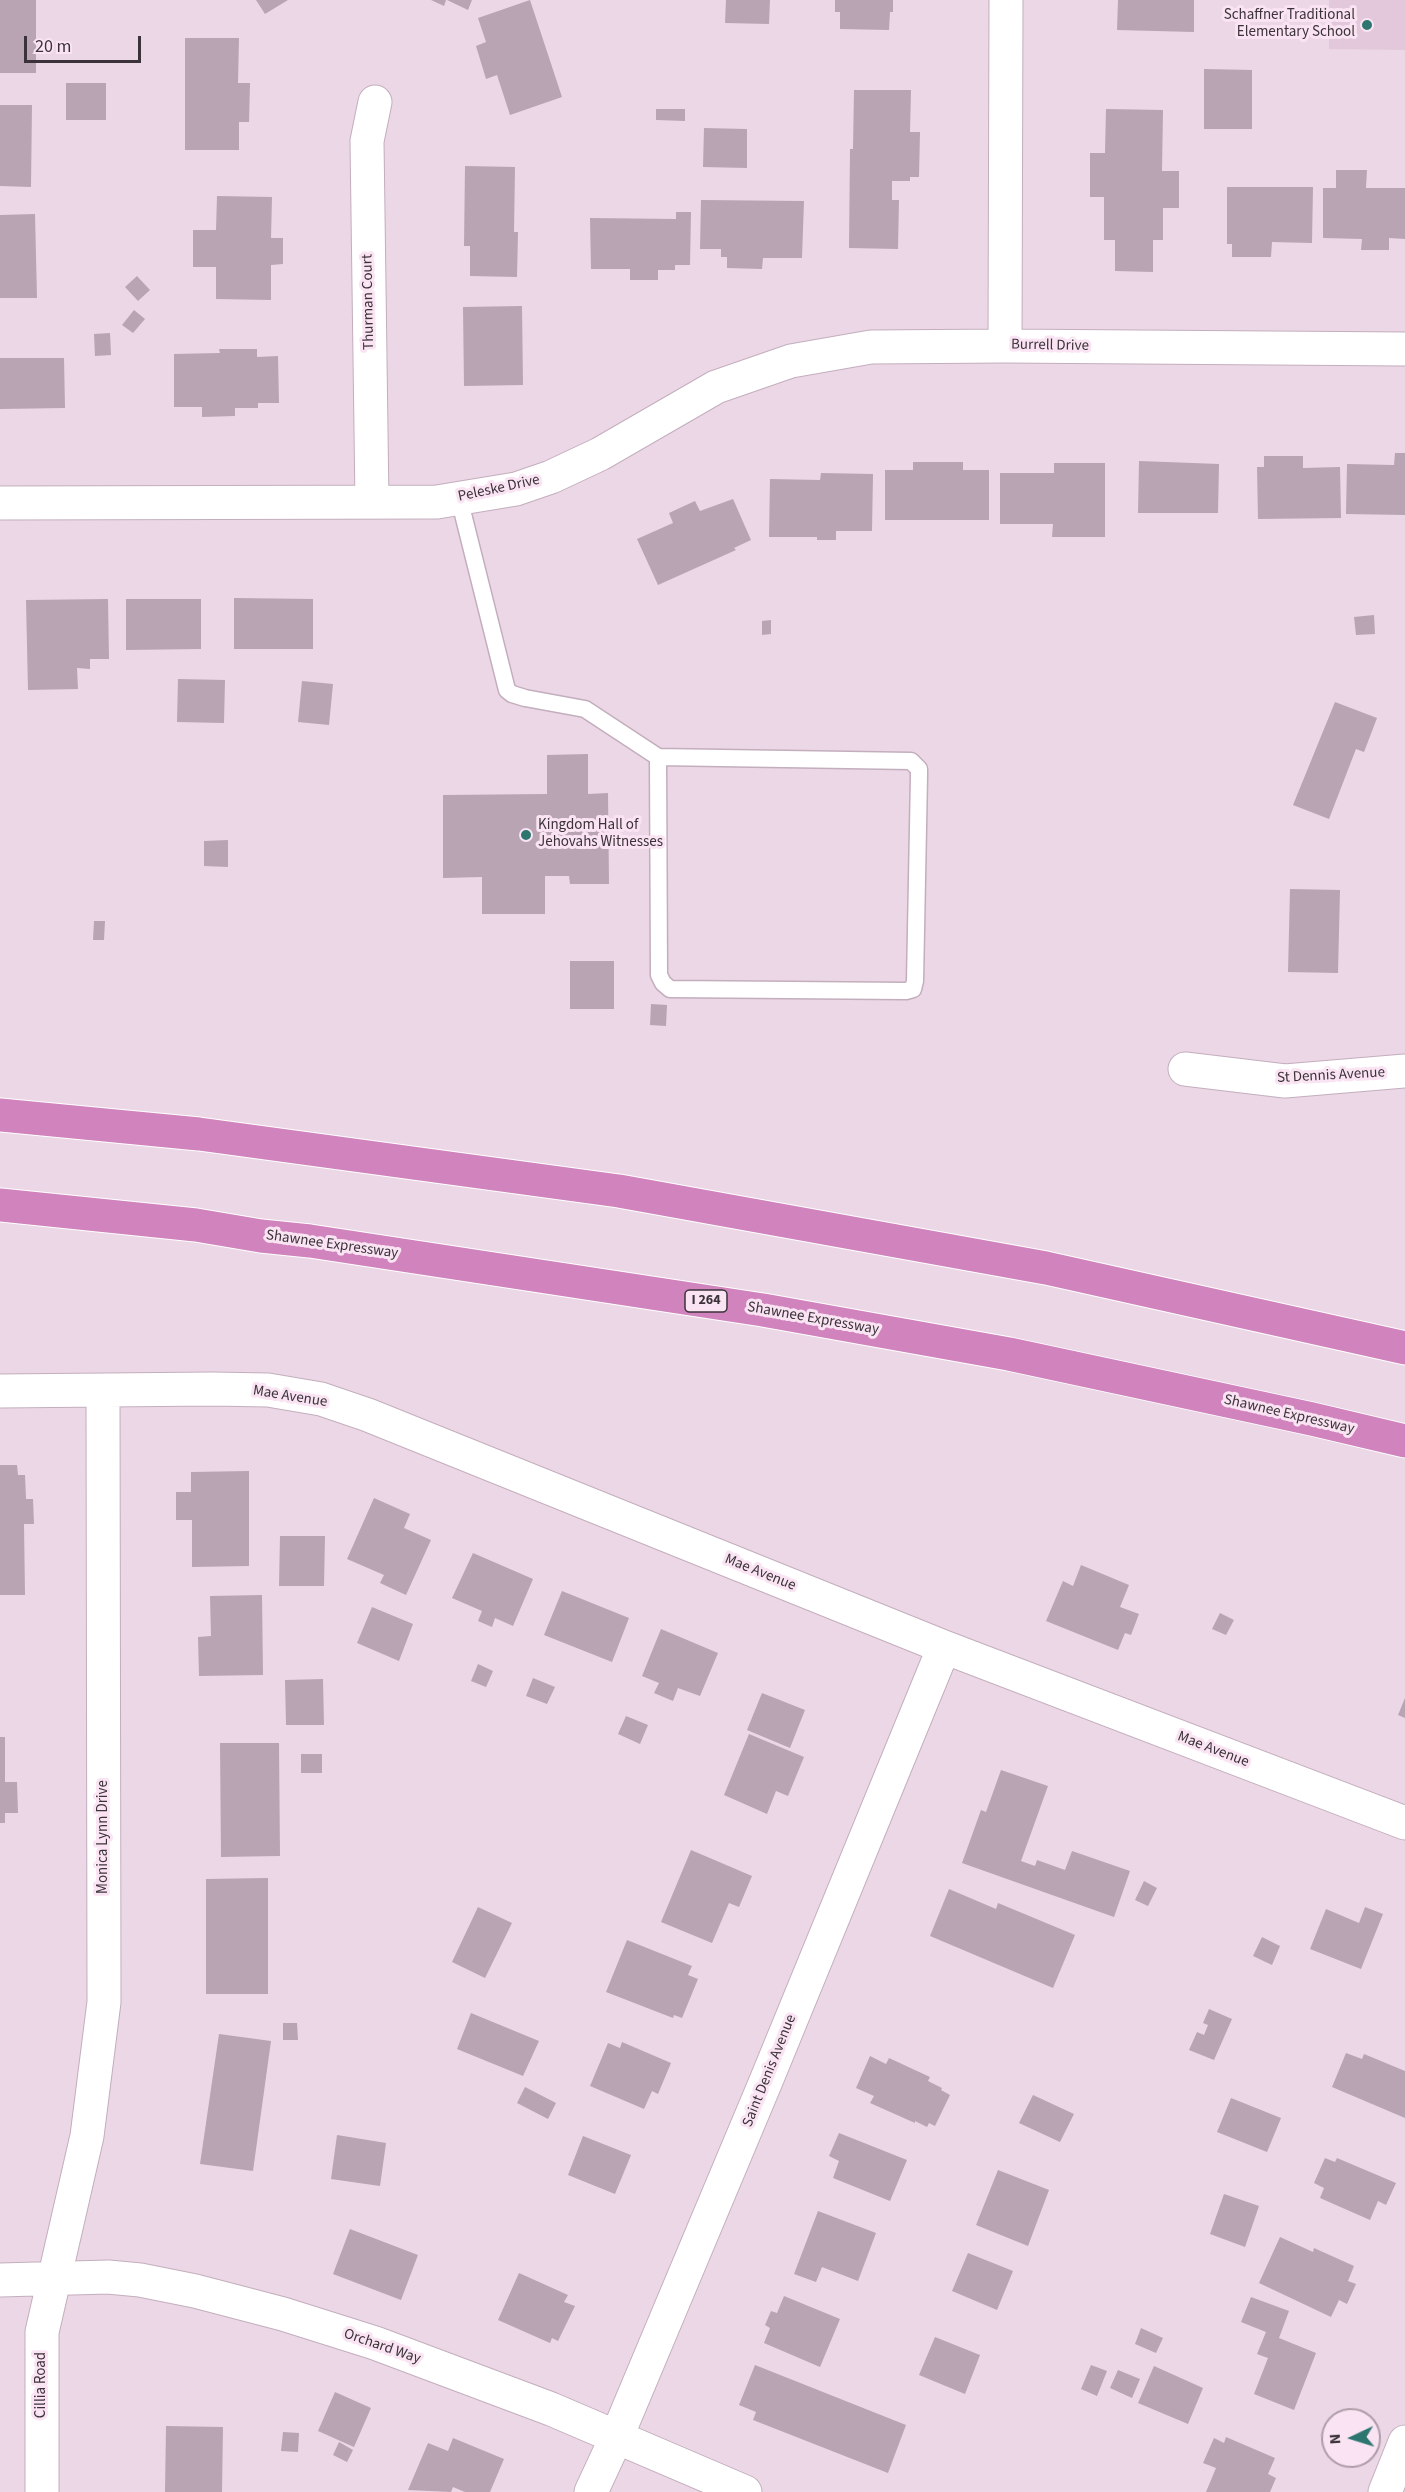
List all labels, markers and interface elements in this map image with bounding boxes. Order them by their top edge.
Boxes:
place label: Schaffner Traditional Elementary School [1224,7,1355,42]
marker: Schaffner Traditional Elementary School [1360,18,1374,32]
scale bar [27,24,144,62]
text: 20 m [35,34,71,59]
street label: Thurman Court [359,254,379,350]
street label: Burrell Drive [1011,336,1089,356]
street label: Peleske Drive [456,472,542,506]
place label: Kingdom Hall of Jehovahs Witnesses [538,817,663,852]
marker: Kingdom Hall of Jehovahs Witnesses [519,828,533,842]
street label: St Dennis Avenue [1277,1064,1385,1088]
street label: Shawnee Expressway [265,1227,399,1263]
road number: I 264 [685,1290,727,1312]
street label: Shawnee Expressway [746,1299,880,1339]
street label: Mae Avenue [251,1382,329,1412]
street label: Shawnee Expressway [1222,1391,1356,1439]
street label: Mae Avenue [722,1551,798,1595]
street label: Mae Avenue [1175,1728,1251,1772]
street label: Monica Lynn Drive [95,1780,113,1894]
street label: Saint Denis Avenue [739,2012,801,2130]
street label: Orchard Way [341,2325,423,2369]
street label: Cillia Road [33,2352,51,2418]
north arrow [1321,2408,1381,2468]
text: N [1324,2433,1346,2445]

